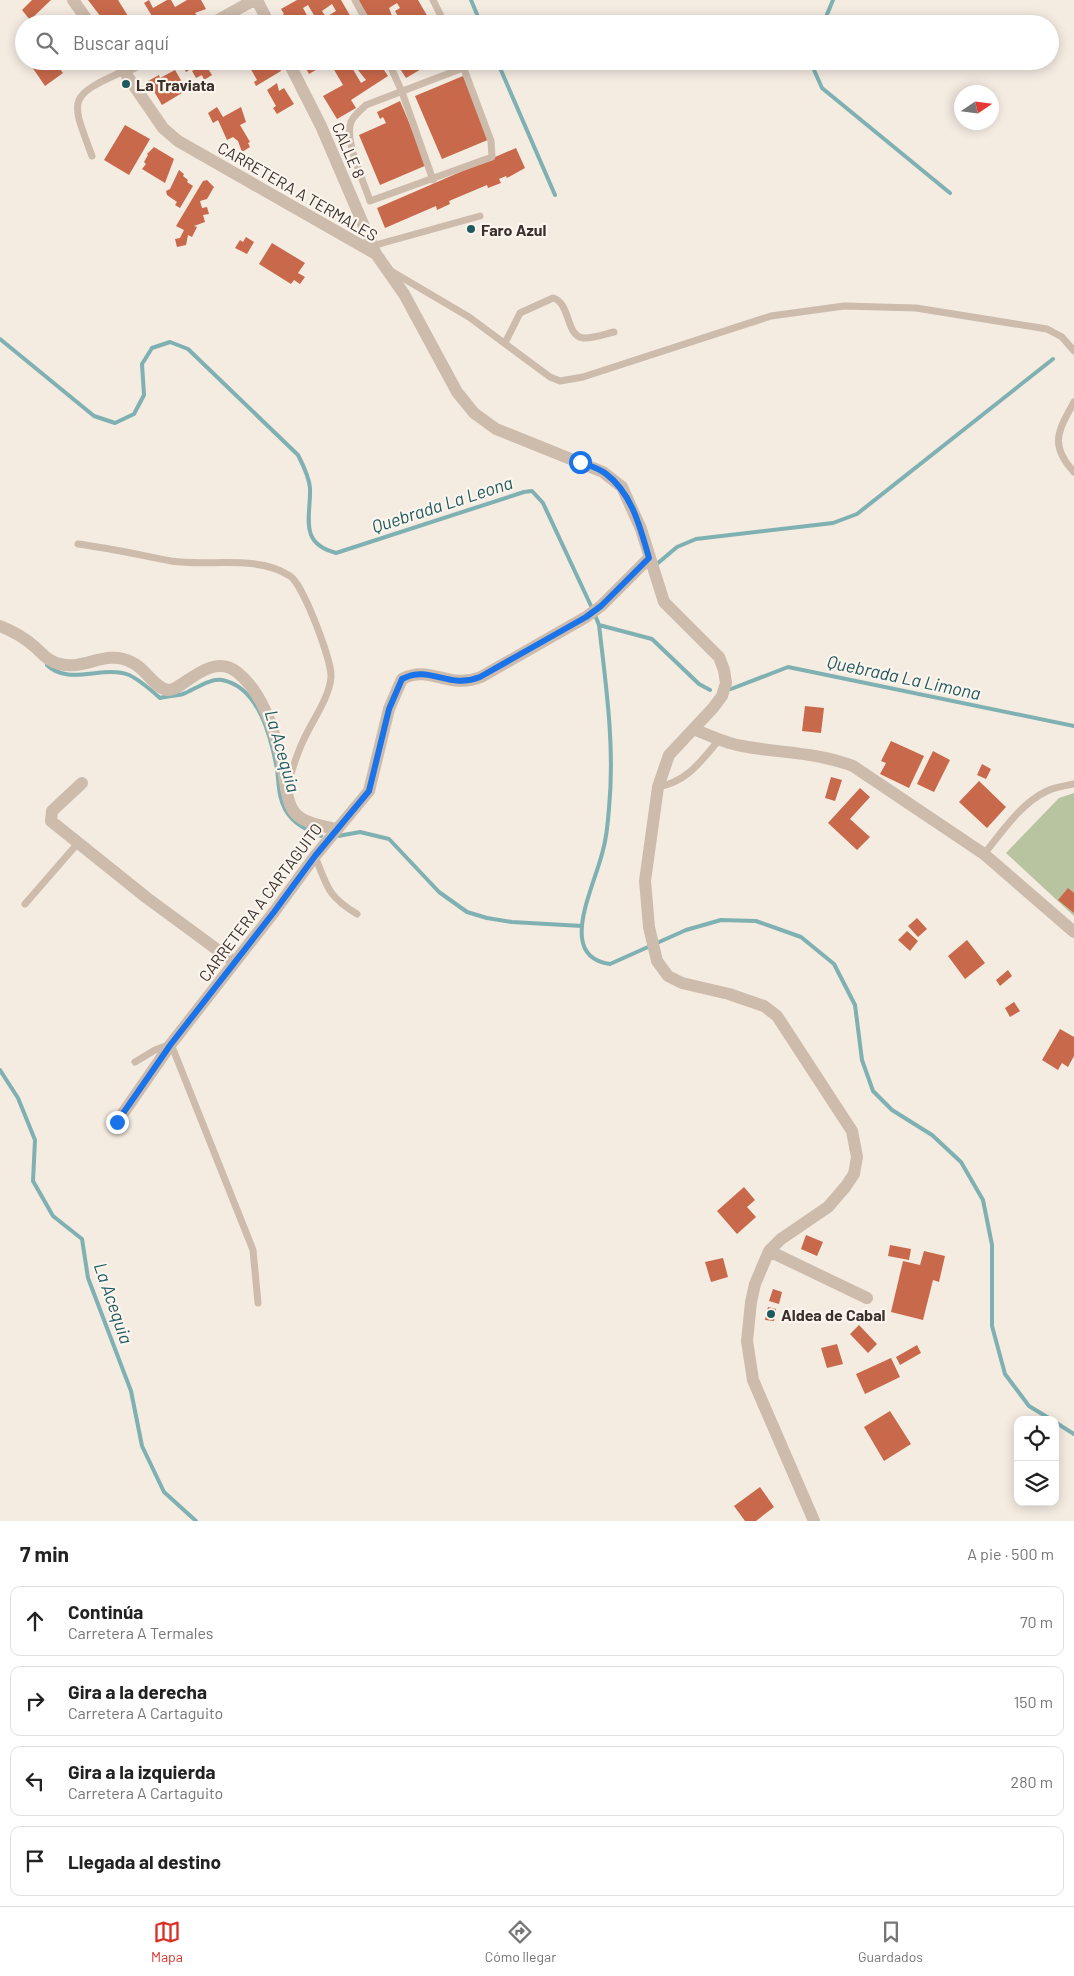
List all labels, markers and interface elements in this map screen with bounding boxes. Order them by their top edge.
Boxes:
search box [15,15,1059,70]
icon: search [33,29,61,57]
text: Buscar aquí [73,31,169,54]
place label: La Traviata [136,75,215,94]
marker: La Traviata [120,78,132,90]
north arrow [954,85,999,130]
street label: CALLE 8 [329,119,369,181]
street label: CARRETERA A TERMALES [215,137,381,245]
place label: Faro Azul [481,220,546,239]
marker: Faro Azul [465,223,477,235]
route start [569,451,592,474]
water label: Quebrada La Leona [369,471,515,537]
water label: Quebrada La Limona [825,650,983,704]
water label: La Acequia [261,707,305,795]
street label: CARRETERA A CARTAGUITO [194,819,326,985]
route end [106,1111,129,1134]
water label: La Acequia [90,1259,138,1347]
place label: Aldea de Cabal [781,1305,886,1324]
marker: Aldea de Cabal [765,1308,777,1320]
map controls [1014,1416,1059,1506]
button: locate [1014,1416,1059,1461]
button: layers [1014,1461,1059,1506]
text: 7 min [20,1541,69,1566]
text: A pie · 500 m [967,1544,1054,1563]
text: Continúa [68,1600,143,1623]
icon: ahead [21,1607,49,1635]
text: 70 m [1020,1612,1053,1631]
text: Carretera A Termales [68,1623,213,1642]
text: Gira a la derecha [68,1680,207,1703]
icon: right [21,1687,49,1715]
text: 150 m [1014,1692,1053,1711]
text: Carretera A Cartaguito [68,1703,223,1722]
text: Gira a la izquierda [68,1760,216,1783]
icon: left [21,1767,49,1795]
text: 280 m [1011,1772,1053,1791]
text: Carretera A Cartaguito [68,1783,223,1802]
icon: arrive [21,1847,49,1875]
text: Llegada al destino [68,1850,221,1873]
tab: Mapa [151,1918,183,1965]
tab: Cómo llegar [485,1918,556,1965]
tab: Guardados [858,1918,923,1965]

